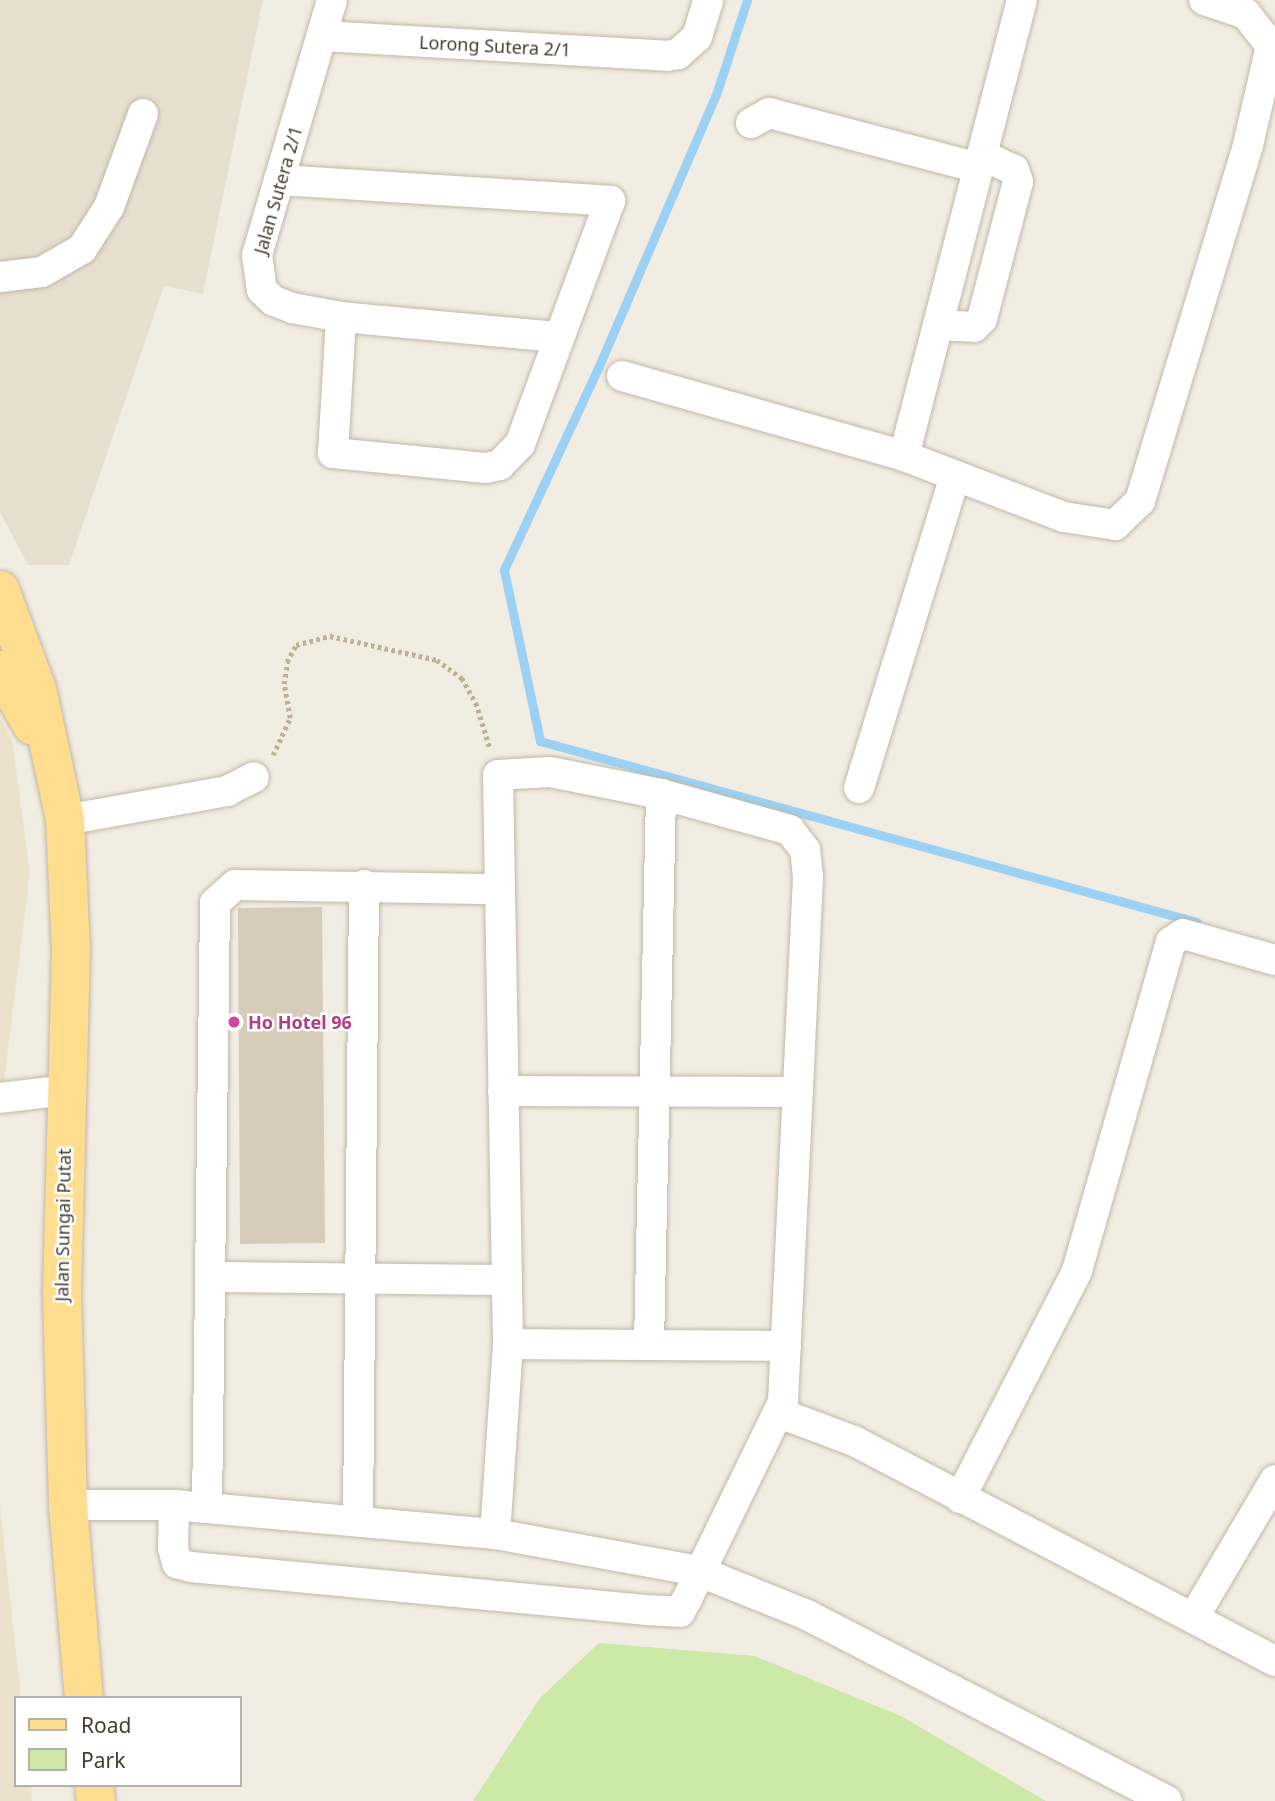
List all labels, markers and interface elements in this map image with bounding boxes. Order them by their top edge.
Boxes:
street label: Lorong Sutera 2/1 [419,31,571,61]
street label: Jalan Sutera 2/1 [249,123,307,257]
place label: Ho Hotel 96 [248,1011,352,1033]
marker: Ho Hotel 96 [226,1014,242,1030]
street label: Jalan Sungai Putat [51,1148,75,1302]
legend [14,1696,242,1787]
text: Road [81,1711,131,1739]
text: Park [81,1746,125,1774]

